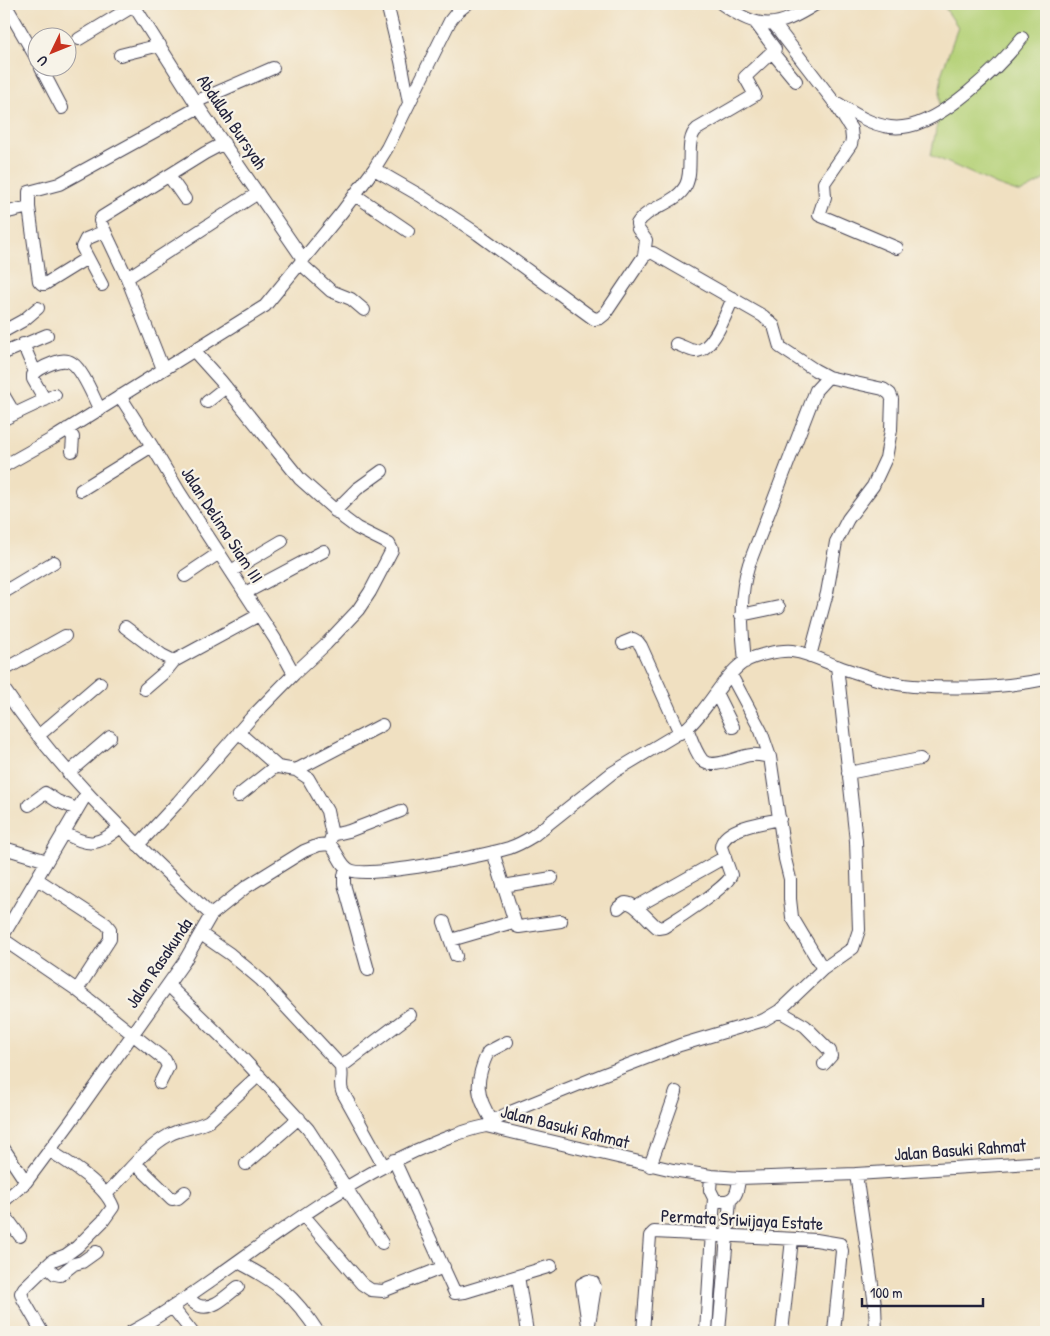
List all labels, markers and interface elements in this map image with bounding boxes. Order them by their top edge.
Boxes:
north arrow [28,28,78,78]
text: U [32,52,52,71]
street label: Abdullah Bursyah [191,69,274,174]
street label: Jalan Delima Siam III [175,462,269,588]
street label: Jalan Rasakunda [119,913,198,1013]
street label: Jalan Basuki Rahmat [498,1098,633,1155]
street label: Jalan Basuki Rahmat [893,1132,1028,1167]
street label: Permata Sriwijaya Estate [660,1203,824,1236]
scale bar [862,1276,984,1308]
text: 100 m [870,1282,903,1303]

